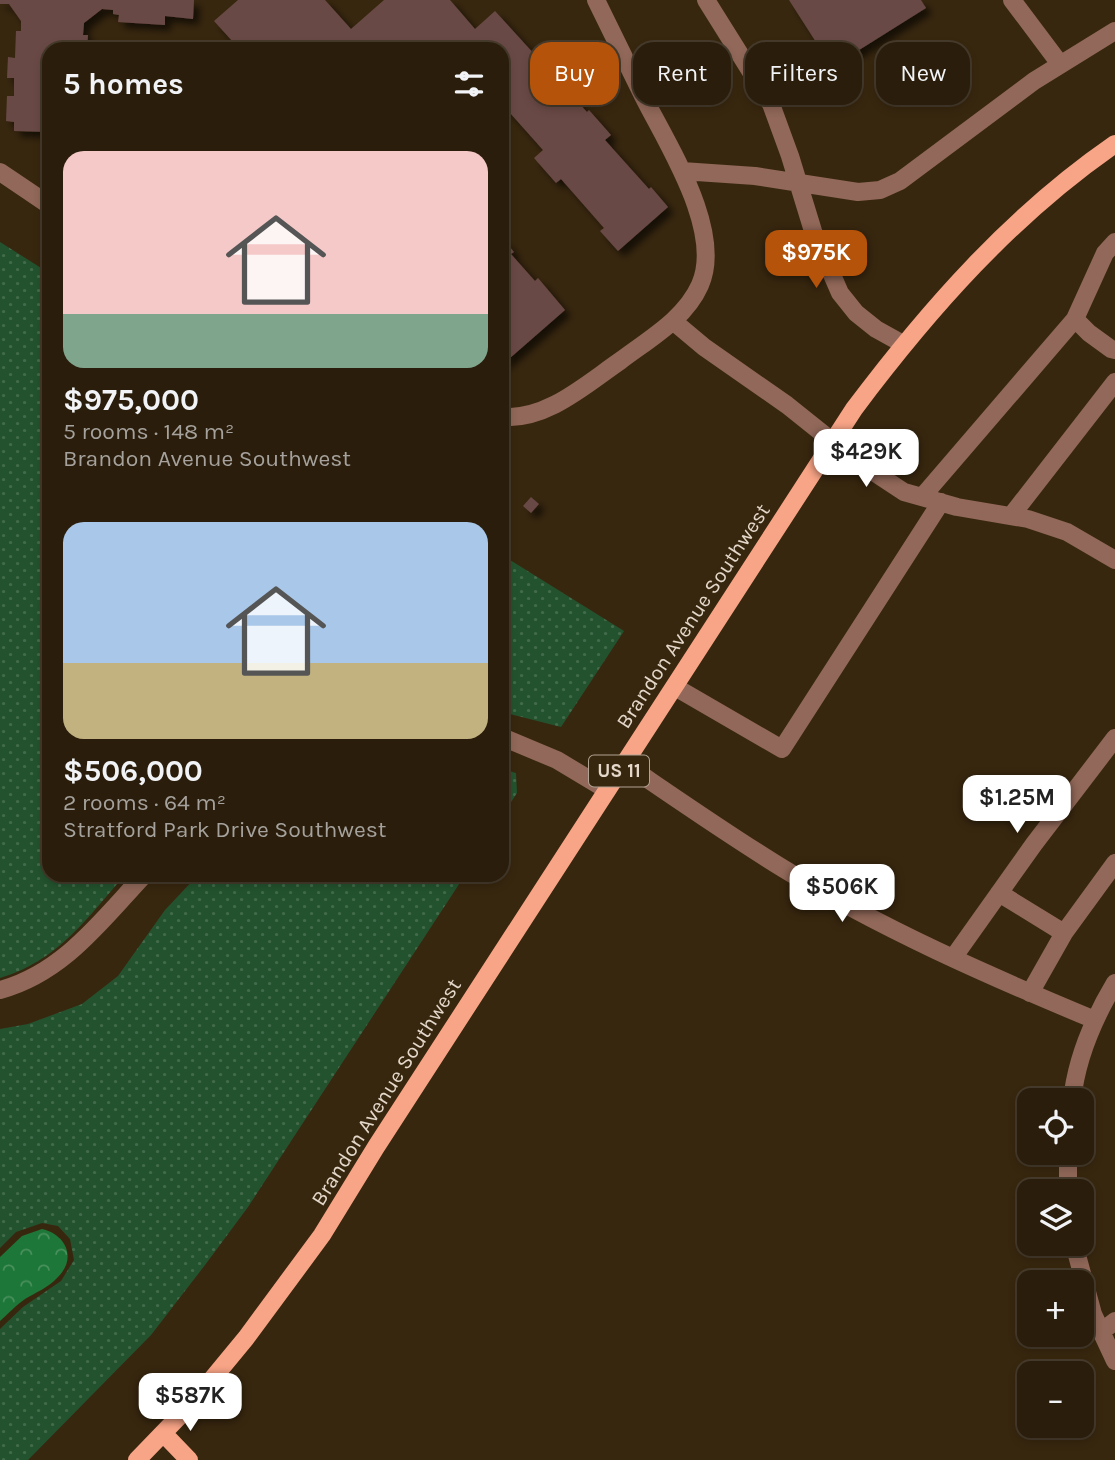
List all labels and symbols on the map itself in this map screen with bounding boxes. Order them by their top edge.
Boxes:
pin: $975K [767,230,865,290]
pin: $429K [817,430,915,489]
street label: Brandon Avenue Southwest [611,499,775,733]
road number: US 11 [589,756,649,786]
pin: $1.25M [960,776,1074,835]
pin: $506K [793,864,891,924]
street label: Brandon Avenue Southwest [306,974,466,1210]
pin: $587K [141,1374,239,1433]

